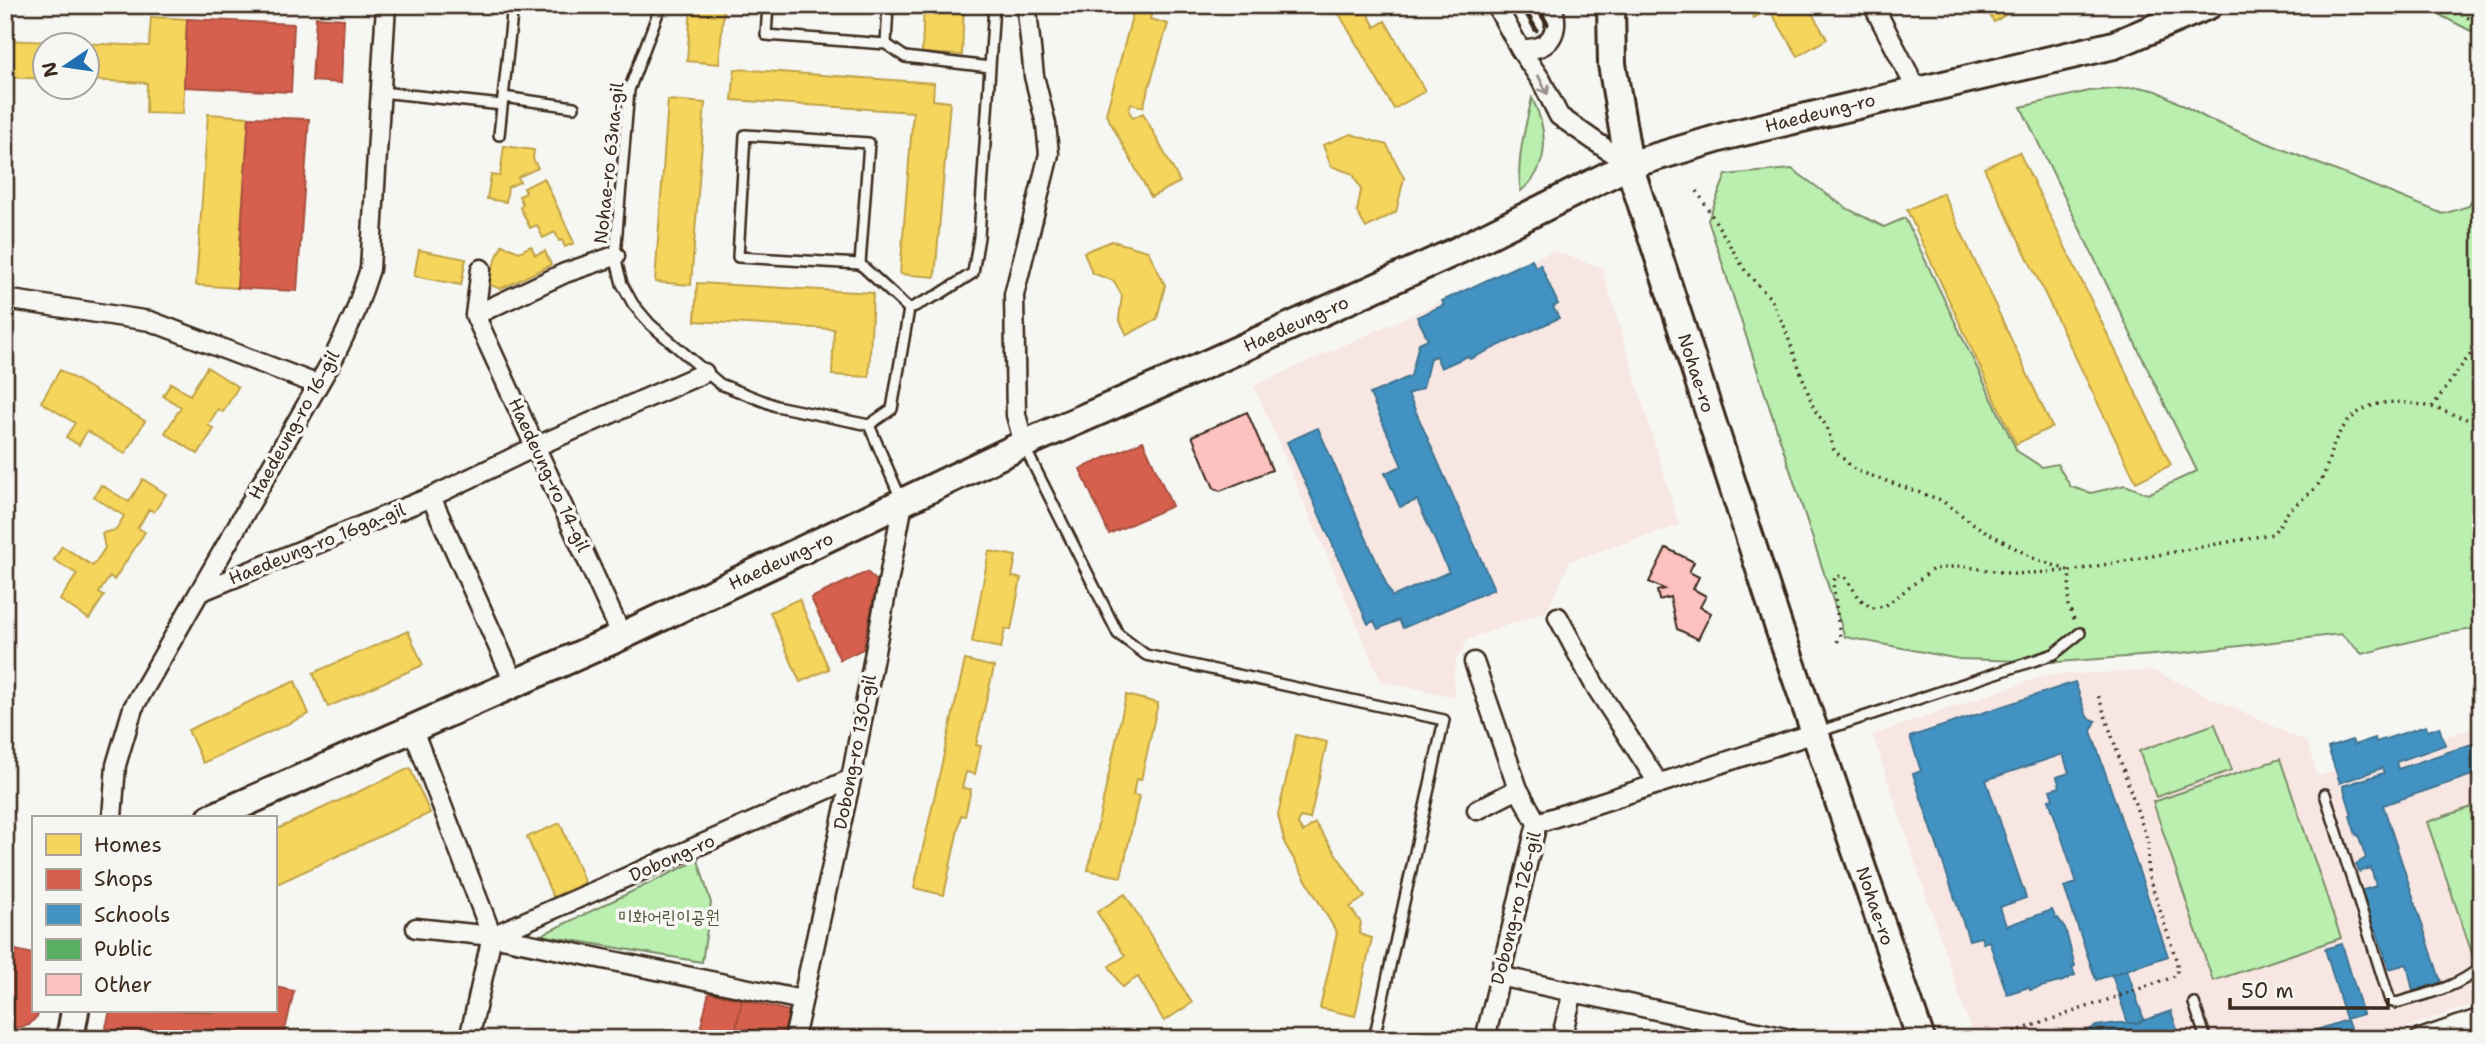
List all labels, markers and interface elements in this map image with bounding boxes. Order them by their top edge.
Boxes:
north arrow [32,32,102,102]
text: N [36,60,64,80]
one-way arrow [1536,74,1550,95]
street label: Nohae-ro 63na-gil [589,80,629,245]
street label: Haedeung-ro [1762,88,1878,138]
street label: Haedeung-ro [1240,290,1352,358]
street label: Nohae-ro [1672,330,1720,416]
street label: Haedeung-ro 16-gil [243,346,345,504]
street label: Haedeung-ro 14-gil [503,394,595,556]
street label: Haedeung-ro 16ga-gil [225,497,410,591]
street label: Haedeung-ro [725,526,837,596]
street label: Dobong-ro 130-gil [828,672,882,832]
legend [32,816,276,1012]
street label: Dobong-ro [625,828,719,888]
street label: Dobong-ro 126-gil [1485,828,1547,987]
text: Homes [94,831,162,859]
street label: Nohae-ro [1850,863,1900,949]
text: Shops [94,865,153,893]
text: Schools [94,901,170,929]
park label: 미화어린이공원 [618,905,720,929]
text: Public [94,935,153,963]
scale bar [2230,967,2388,1011]
text: Other [94,971,152,999]
text: 50 m [2241,977,2294,1005]

